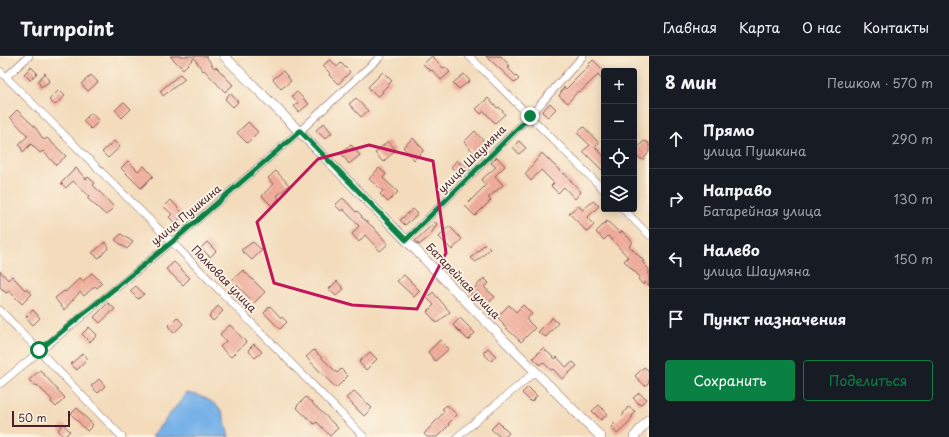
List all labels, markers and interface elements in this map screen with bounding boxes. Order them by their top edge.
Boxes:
text: Turnpoint [20,14,114,42]
text: Главная [663,17,717,38]
text: Карта [739,17,780,38]
text: О нас [802,17,841,38]
text: Контакты [863,17,929,38]
map controls [601,68,637,212]
button: + [601,68,637,104]
text: 8 мин [665,69,717,95]
text: Пешком · 570 m [827,73,933,92]
button: − [601,104,637,140]
route end [521,107,539,125]
text: Прямо [703,118,754,141]
street label: улица Шаумяна [434,121,510,197]
icon: ahead [665,128,687,150]
text: 290 m [892,129,933,148]
button: locate [601,140,637,176]
text: улица Пушкина [703,141,806,160]
button: layers [601,176,637,212]
text: Направо [703,178,772,201]
street label: улица Пушкина [147,180,225,249]
icon: right [665,188,687,210]
text: 130 m [894,189,933,208]
text: Батарейная улица [703,201,822,220]
text: Налево [703,238,760,261]
street label: Батарейная улица [422,239,504,323]
street label: Полковая улица [188,241,261,316]
icon: left [665,248,687,270]
text: 150 m [894,249,933,268]
text: улица Шаумяна [703,261,810,280]
text: Пункт назначения [703,307,846,330]
icon: arrive [665,308,687,330]
route start [30,341,48,359]
button: Сохранить [665,360,795,401]
button: Поделиться [803,360,933,401]
scale bar [12,409,70,428]
text: 50 m [18,409,47,426]

